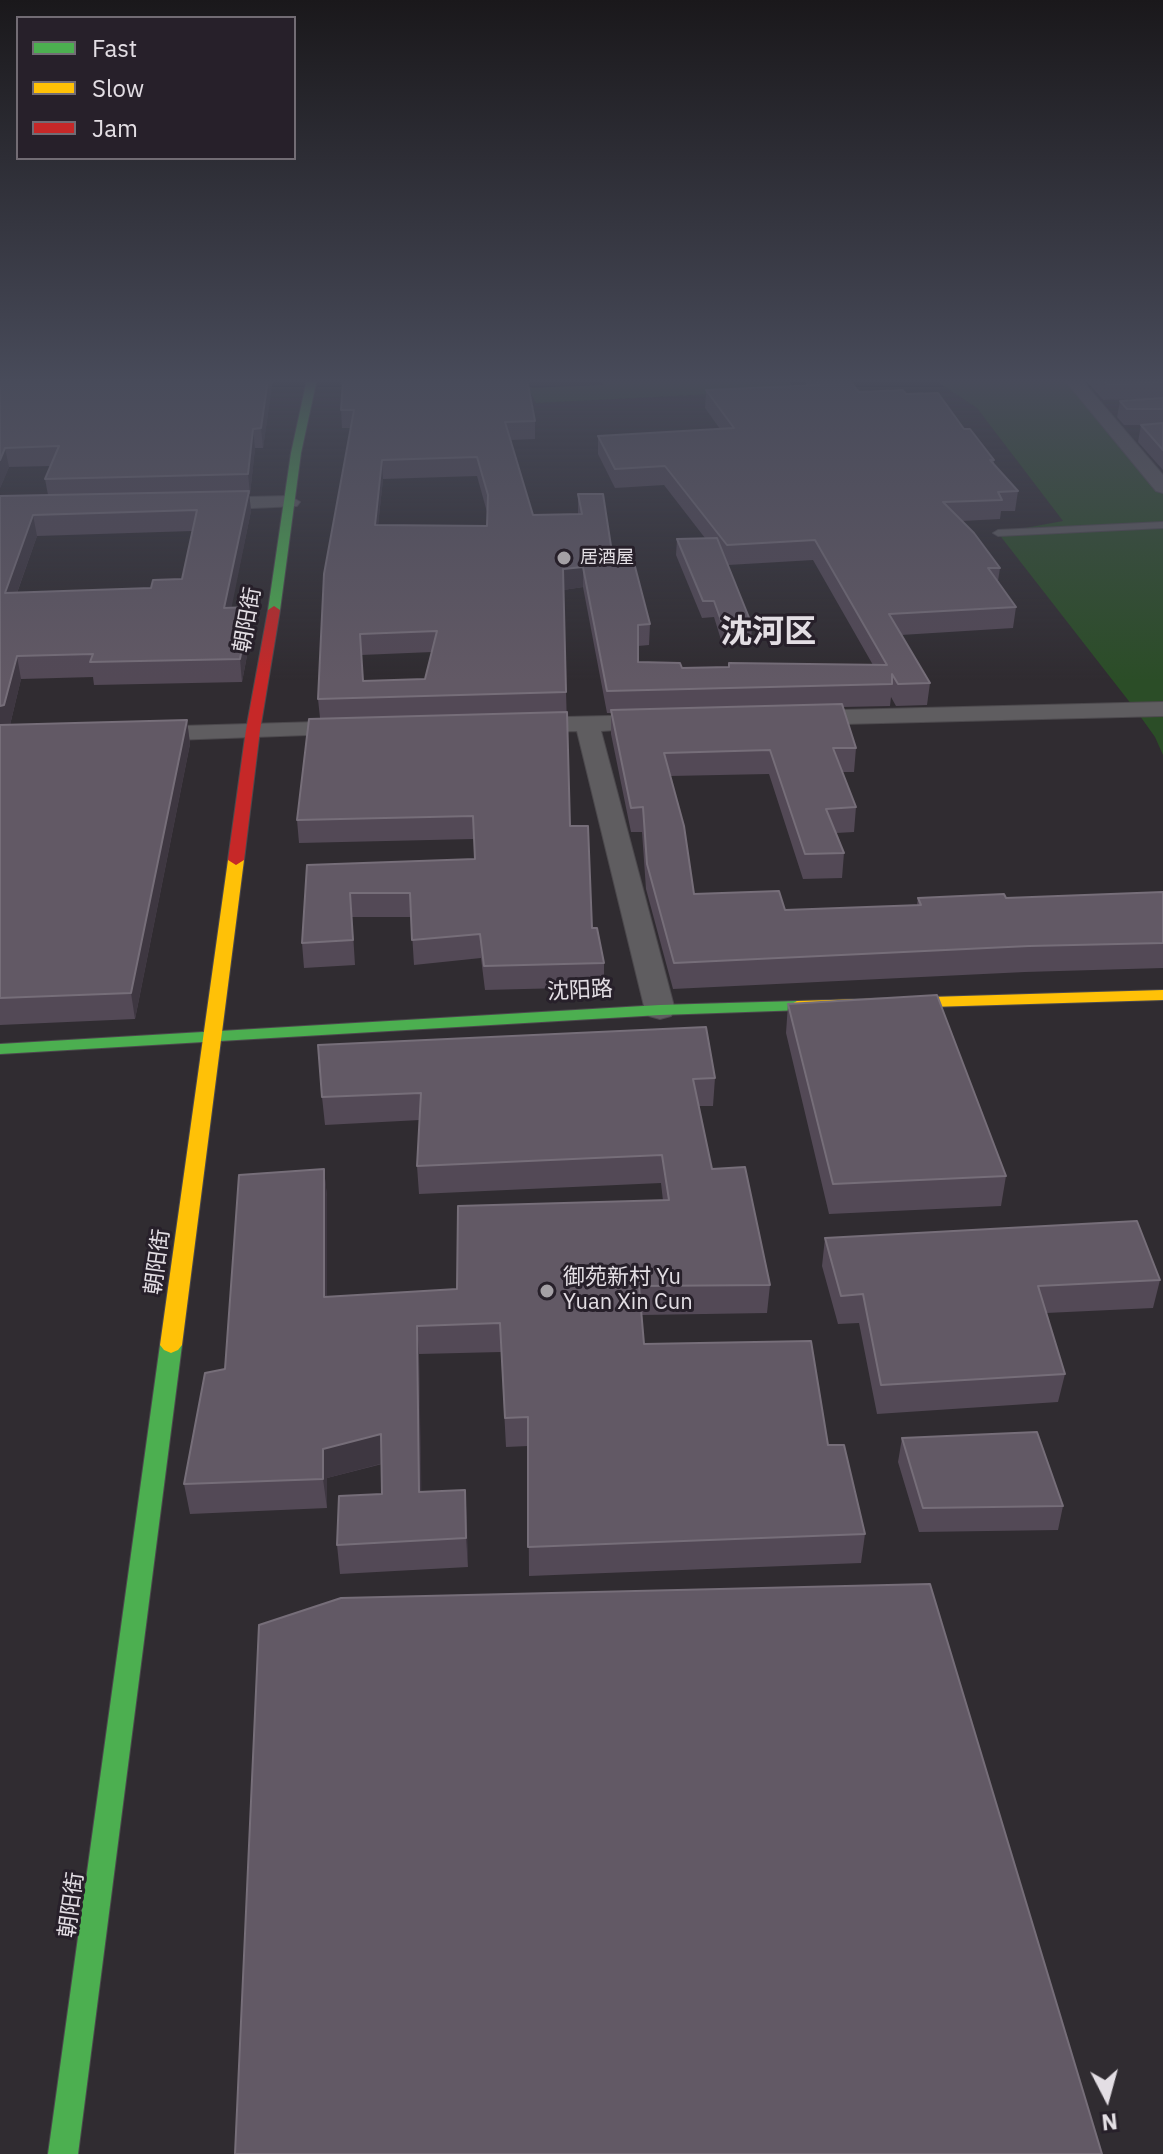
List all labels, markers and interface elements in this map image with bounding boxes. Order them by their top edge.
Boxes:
legend [16,16,296,160]
text: Fast [92,32,137,64]
text: Slow [92,72,144,104]
text: Jam [92,112,138,144]
place label: 居酒屋 [580,547,634,569]
marker: 居酒屋 [555,549,573,567]
street label: 朝阳街 [229,585,267,655]
district label: 沈河区 [720,614,816,652]
street label: 沈阳路 [546,976,614,1006]
street label: 朝阳街 [140,1227,176,1297]
place label: 御苑新村 Yu Yuan Xin Cun [563,1265,693,1316]
marker: 御苑新村 Yu Yuan Xin Cun [538,1282,556,1300]
street label: 朝阳街 [54,1870,90,1940]
north arrow [1067,2058,1147,2138]
text: N [1100,2107,1119,2138]

